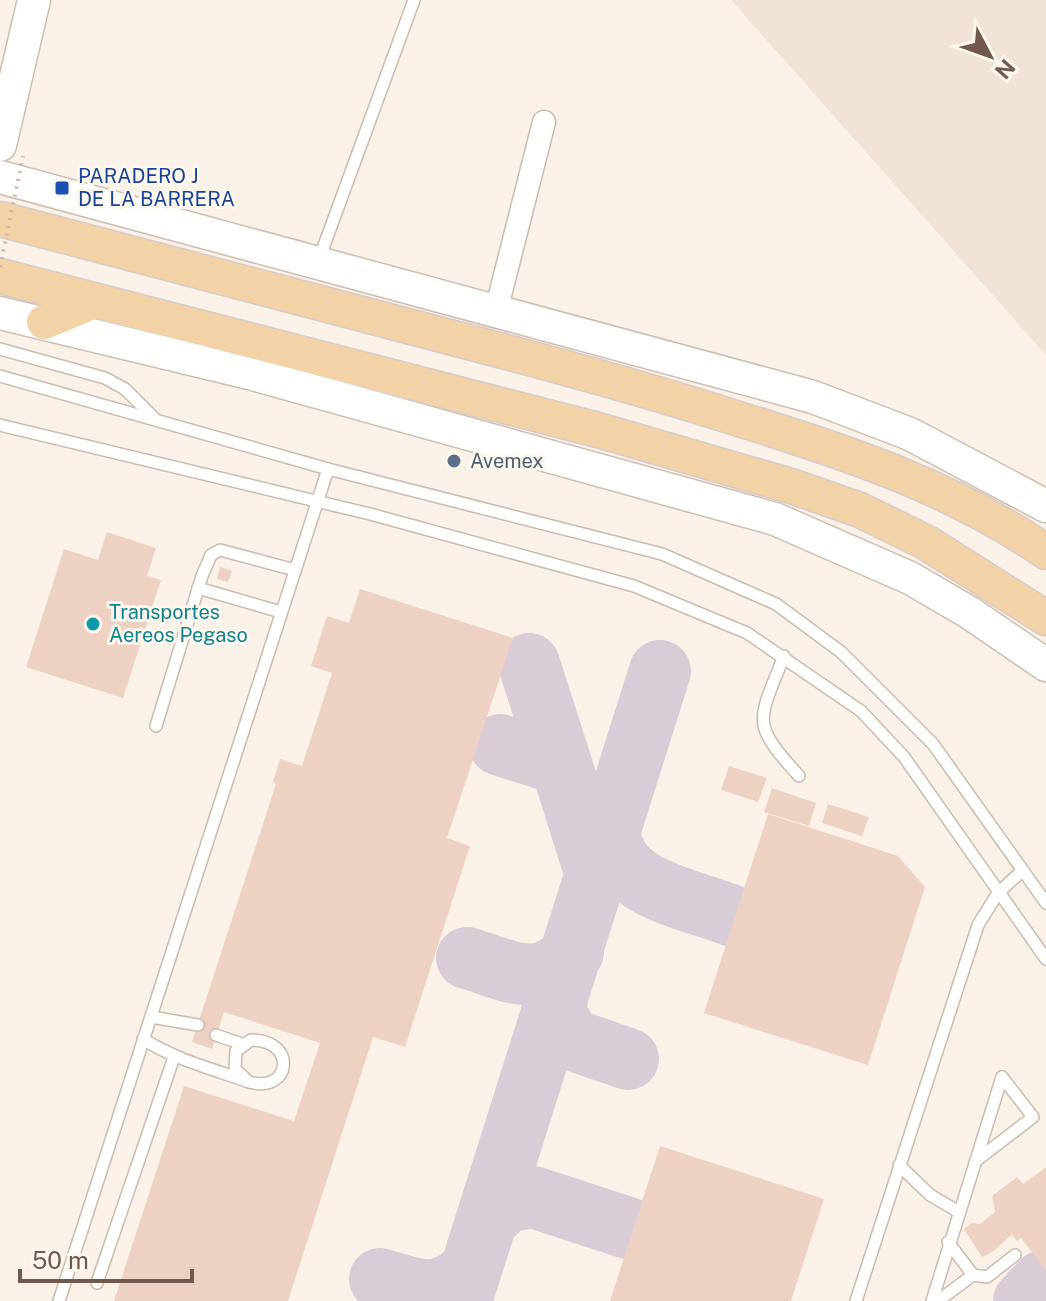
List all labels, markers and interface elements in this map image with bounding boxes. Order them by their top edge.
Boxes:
north arrow [950,16,1030,96]
text: N [990,54,1021,84]
place label: PARADERO J DE LA BARRERA [78,164,235,211]
marker: PARADERO J DE LA BARRERA [53,179,71,197]
place label: Avemex [470,449,543,473]
marker: Avemex [445,452,463,470]
place label: Transportes Aereos Pegaso [109,600,248,647]
marker: Transportes Aereos Pegaso [84,615,102,633]
scale bar [20,1233,192,1283]
text: 50 m [32,1246,89,1274]

